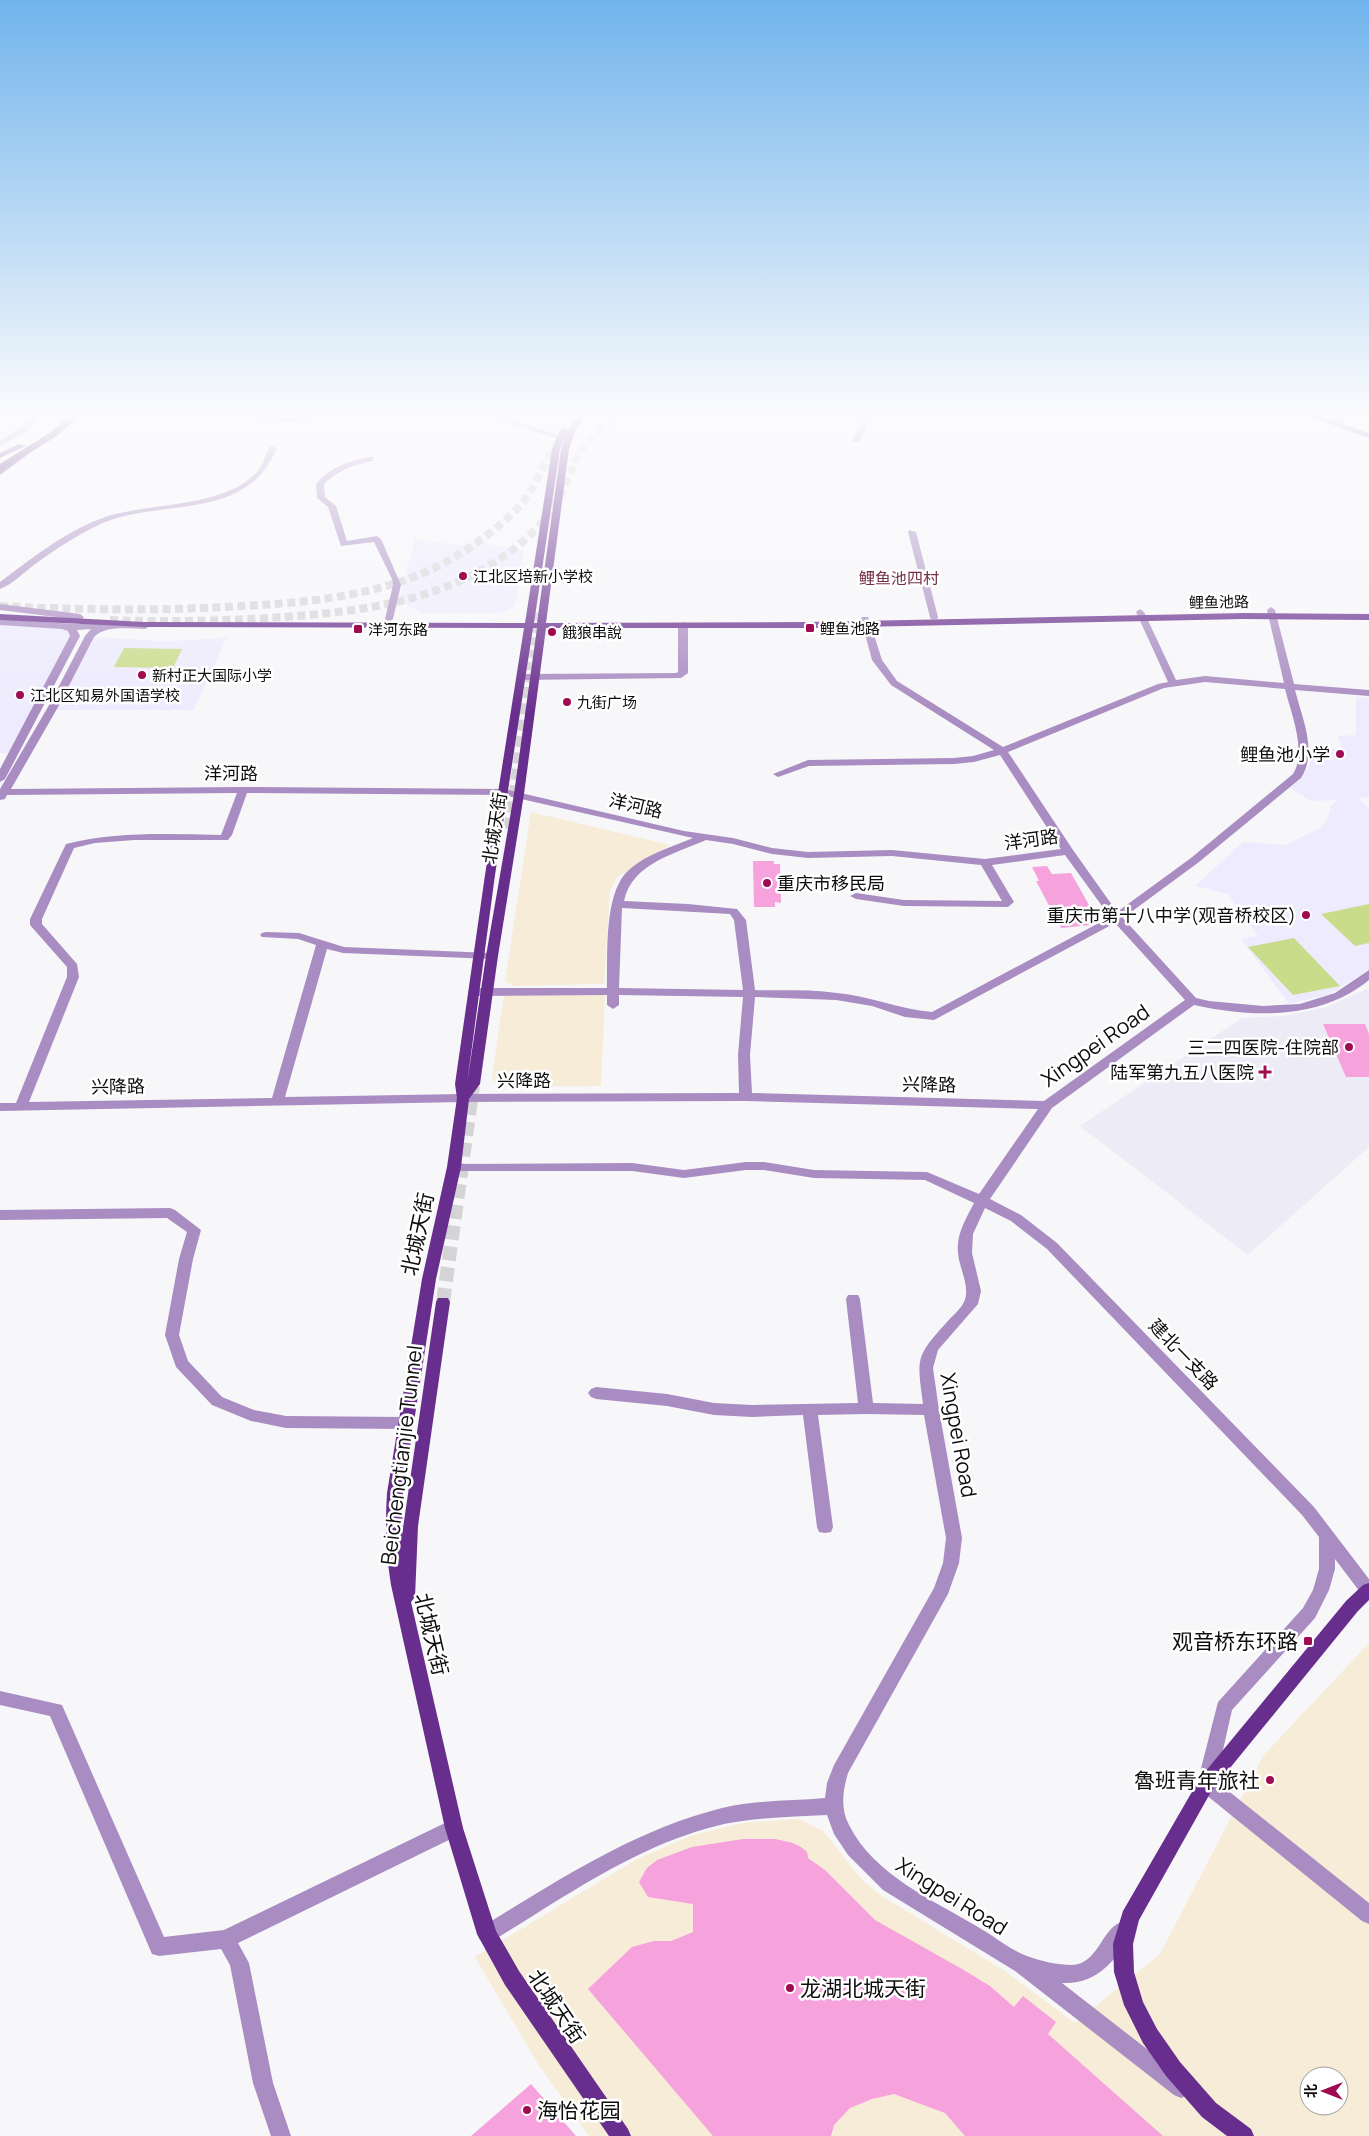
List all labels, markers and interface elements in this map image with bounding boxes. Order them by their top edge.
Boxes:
place label: 江北区培新小学校 [473,566,593,587]
district label: 鲤鱼池四村 [859,567,939,589]
marker: 江北区培新小学校 [457,570,469,582]
street label: 鲤鱼池路 [1189,591,1249,613]
place label: 鲤鱼池路 [820,618,880,639]
place label: 洋河东路 [368,619,428,640]
place label: 餓狼串說 [562,622,622,643]
marker: 鲤鱼池路 [804,622,816,634]
marker: 洋河东路 [352,623,364,635]
marker: 餓狼串說 [546,626,558,638]
place label: 新村正大国际小学 [152,665,272,686]
marker: 新村正大国际小学 [136,669,148,681]
place label: 江北区知易外国语学校 [30,685,180,706]
marker: 江北区知易外国语学校 [14,689,26,701]
place label: 九街广场 [577,692,637,713]
marker: 九街广场 [561,696,573,708]
place label: 鲤鱼池小学 [1240,742,1330,766]
marker: 鲤鱼池小学 [1334,748,1346,760]
street label: 洋河路 [204,761,258,785]
street label: 洋河路 [607,787,665,823]
street label: 北城天街 [477,791,511,865]
street label: 洋河路 [1003,823,1059,855]
place label: 重庆市移民局 [777,871,885,895]
marker: 重庆市移民局 [761,877,773,889]
place label: 重庆市第十八中学(观音桥校区) [1047,903,1296,927]
marker: 重庆市第十八中学(观音桥校区) [1300,909,1312,921]
street label: Xingpei Road [1035,997,1155,1093]
place label: 三二四医院-住院部 [1187,1035,1339,1059]
marker: 三二四医院-住院部 [1343,1041,1355,1053]
place label: 陆军第九五八医院 [1110,1060,1254,1084]
marker: 陆军第九五八医院 [1258,1065,1272,1079]
street label: 兴降路 [497,1068,551,1092]
street label: 兴降路 [902,1072,956,1096]
street label: 兴降路 [91,1074,145,1098]
street label: 北城天街 [395,1190,439,1278]
street label: 建北一支路 [1144,1313,1224,1395]
street label: Beichengtianjie Tunnel [374,1344,428,1566]
street label: Xingpei Road [934,1370,984,1500]
street label: 北城天街 [409,1590,455,1678]
place label: 观音桥东环路 [1172,1627,1298,1655]
marker: 观音桥东环路 [1302,1635,1314,1647]
place label: 魯班青年旅社 [1134,1766,1260,1794]
marker: 魯班青年旅社 [1264,1774,1276,1786]
street label: Xingpei Road [891,1851,1013,1941]
street label: 北城天街 [522,1963,592,2049]
place label: 龙湖北城天街 [800,1974,926,2002]
marker: 龙湖北城天街 [784,1982,796,1994]
north arrow [1299,2066,1349,2116]
text: 北 [1301,2084,1320,2098]
place label: 海怡花园 [537,2096,621,2124]
marker: 海怡花园 [521,2104,533,2116]

